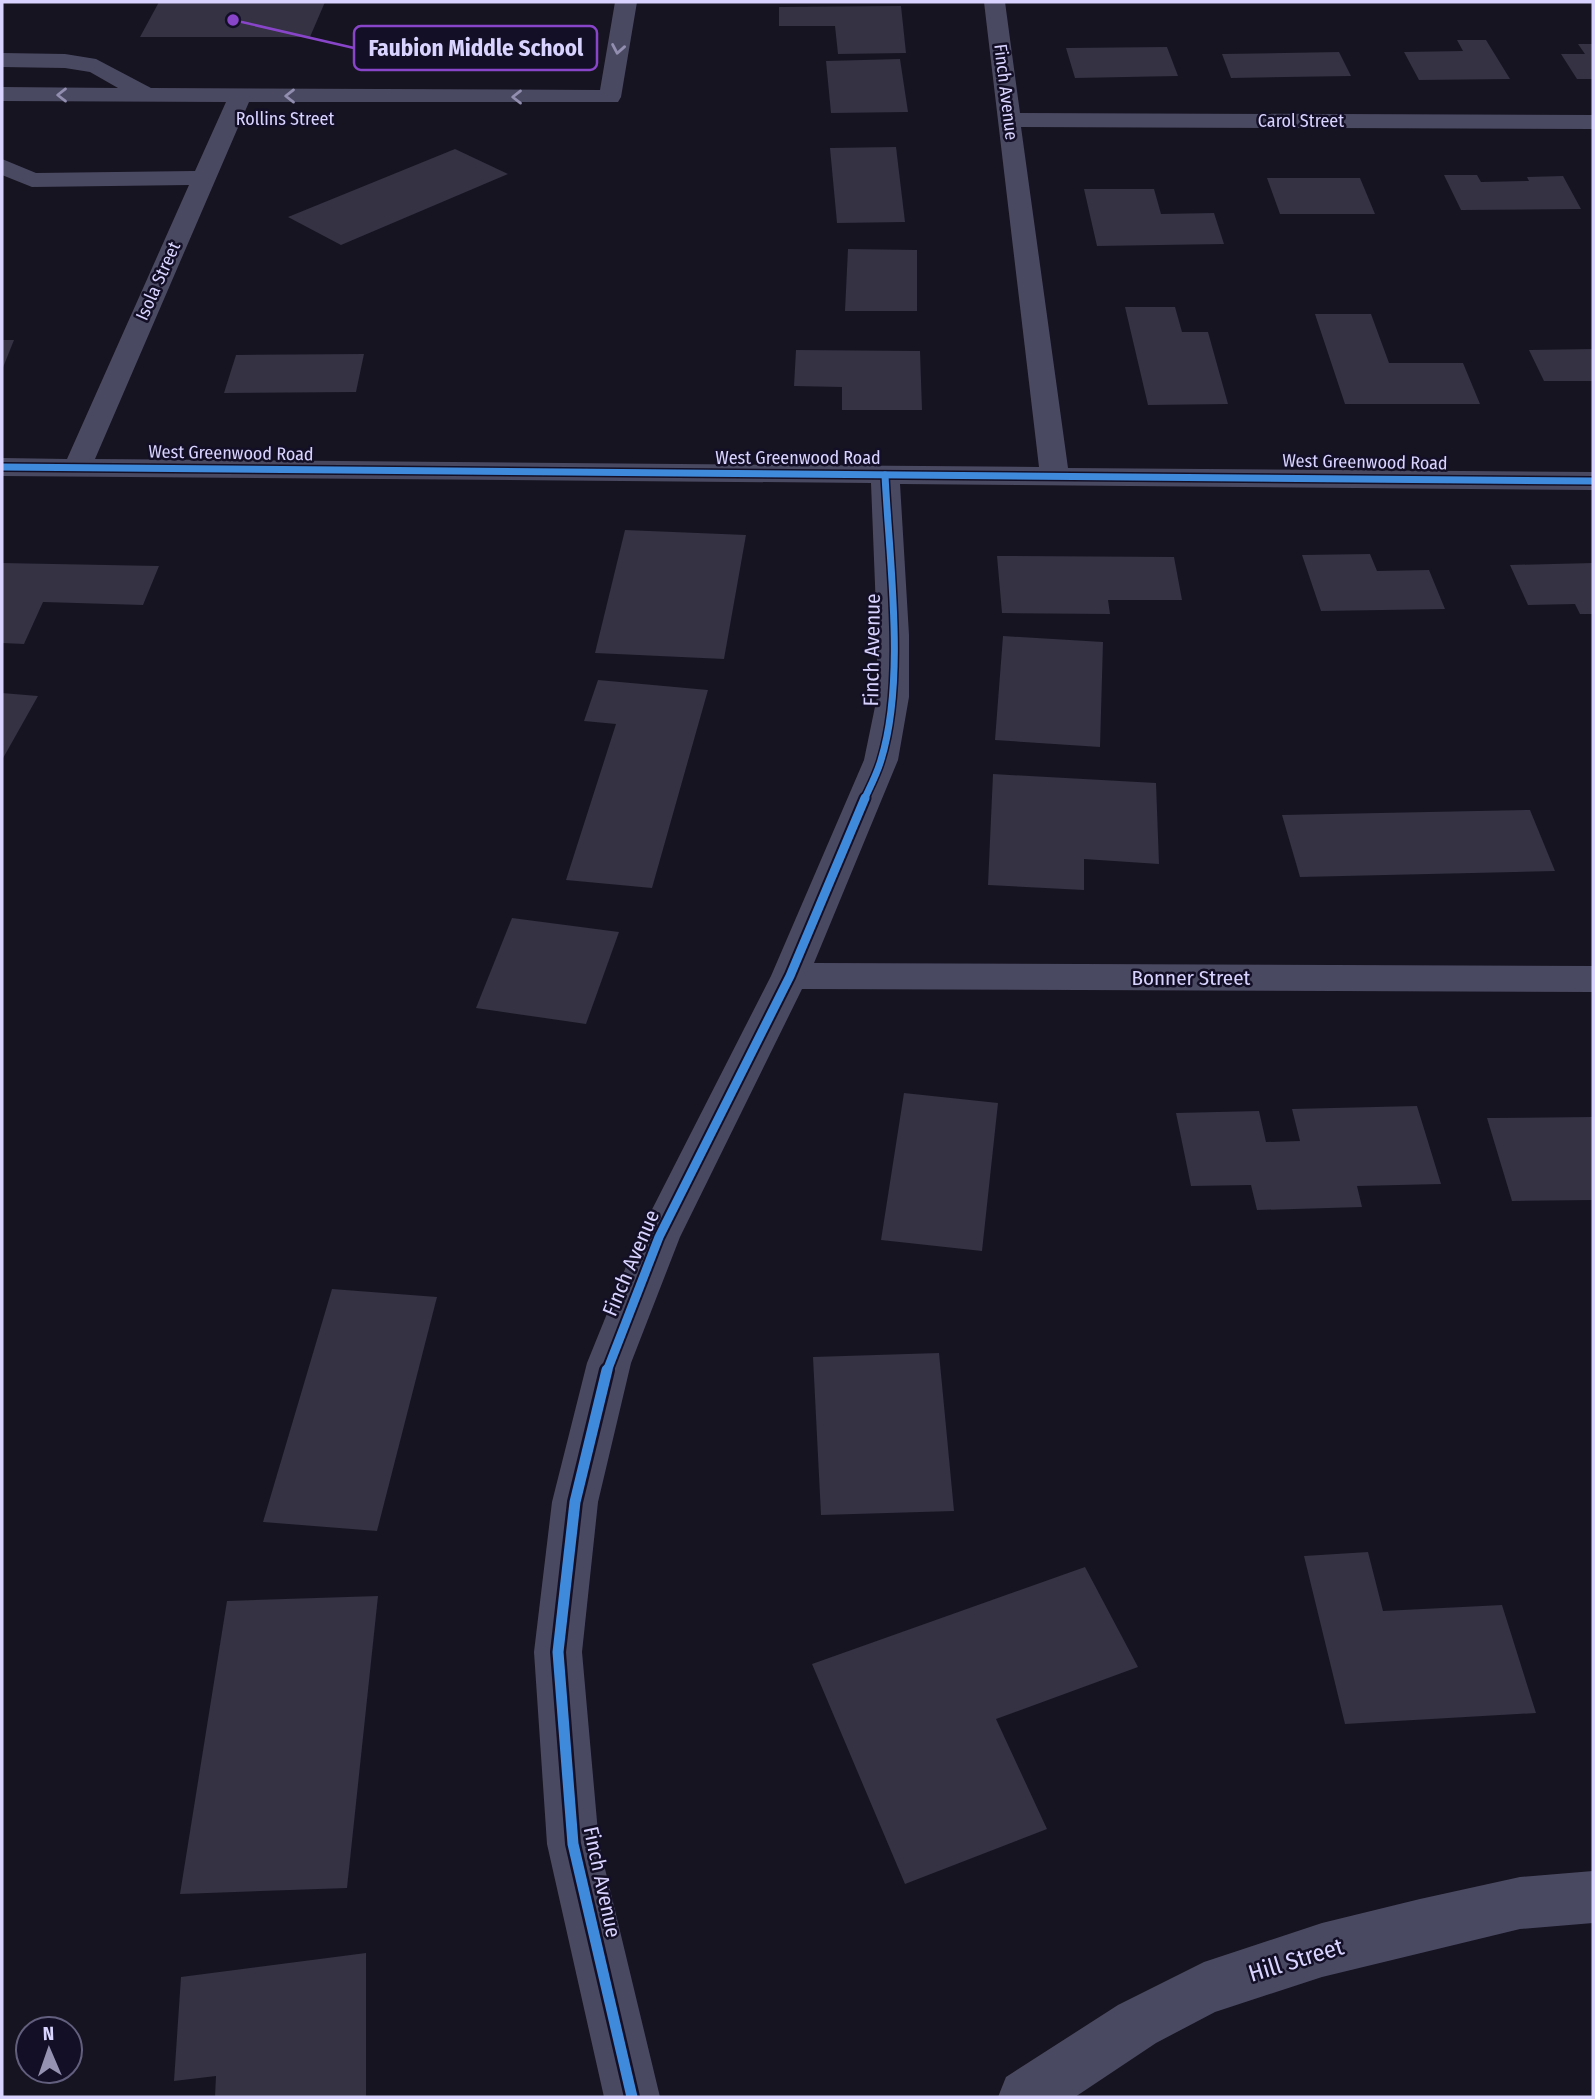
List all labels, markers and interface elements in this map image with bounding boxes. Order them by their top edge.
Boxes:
callout: Faubion Middle School [354,26,597,70]
text: Faubion Middle School [369,34,584,62]
street label: Finch Avenue [989,43,1023,142]
one-way arrow [611,44,626,55]
one-way arrow [57,87,68,102]
one-way arrow [284,88,295,104]
one-way arrow [512,89,522,105]
street label: Rollins Street [236,108,334,130]
street label: Carol Street [1258,110,1344,132]
street label: Isola Street [131,238,185,324]
street label: West Greenwood Road [148,441,314,465]
street label: West Greenwood Road [715,447,881,469]
street label: West Greenwood Road [1282,450,1448,474]
street label: Finch Avenue [858,593,886,707]
street label: Bonner Street [1132,965,1251,991]
street label: Finch Avenue [597,1206,665,1320]
street label: Finch Avenue [578,1824,626,1940]
street label: Hill Street [1245,1932,1347,1988]
north arrow [14,2015,84,2085]
text: N [42,2022,55,2045]

